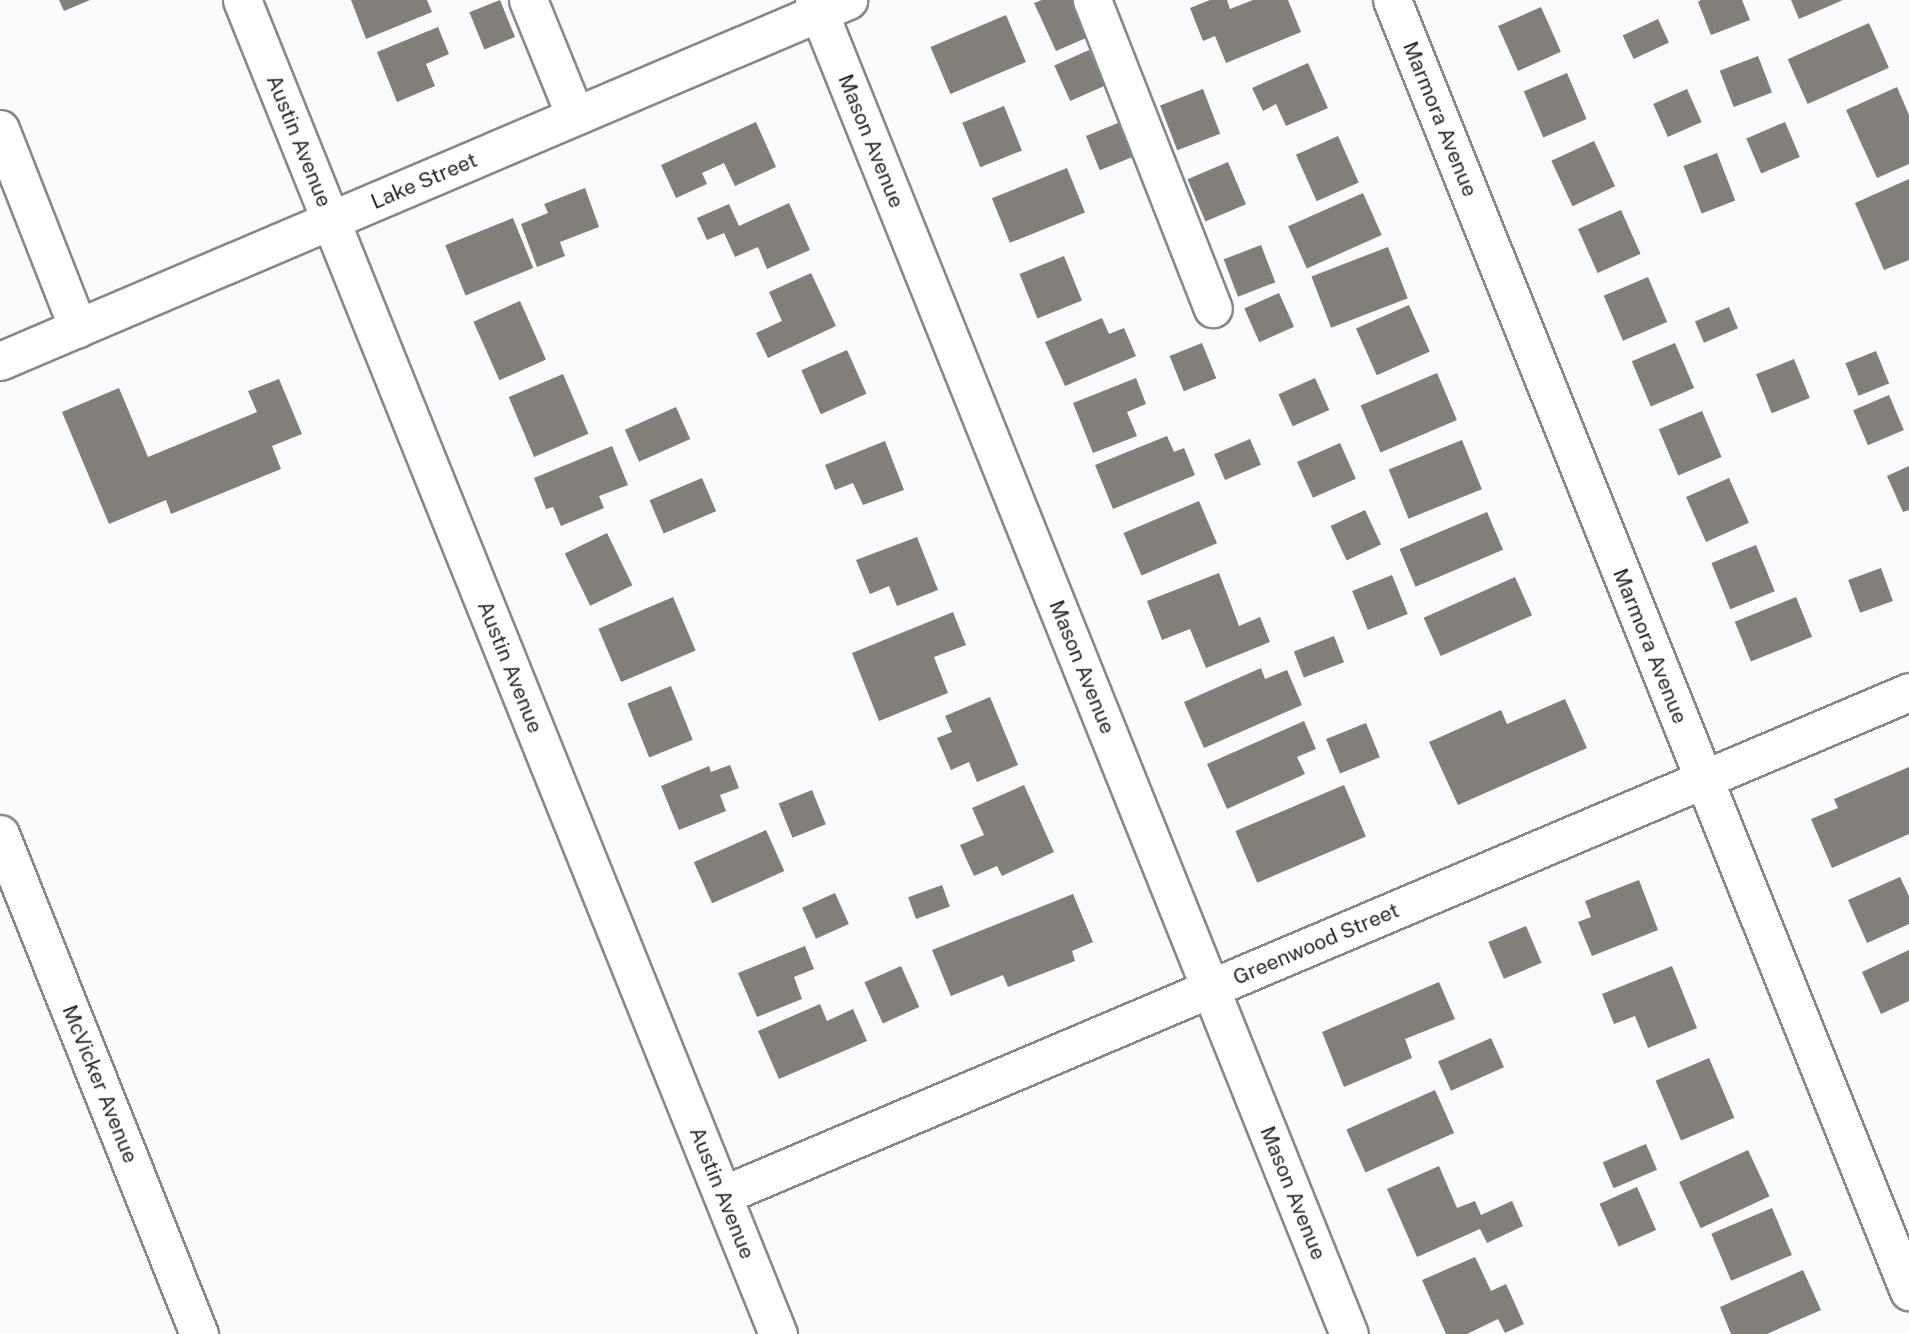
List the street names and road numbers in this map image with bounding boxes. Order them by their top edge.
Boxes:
street label: Marmora Avenue [1397,38,1483,200]
street label: Austin Avenue [261,71,337,211]
street label: Mason Avenue [833,71,909,211]
street label: Lake Street [367,147,481,215]
street label: Marmora Avenue [1607,565,1693,727]
street label: Austin Avenue [472,597,548,737]
street label: Mason Avenue [1044,597,1120,737]
street label: Greenwood Street [1229,898,1403,990]
street label: McVicker Avenue [57,1001,143,1167]
street label: Austin Avenue [684,1123,760,1263]
street label: Mason Avenue [1255,1123,1331,1263]

